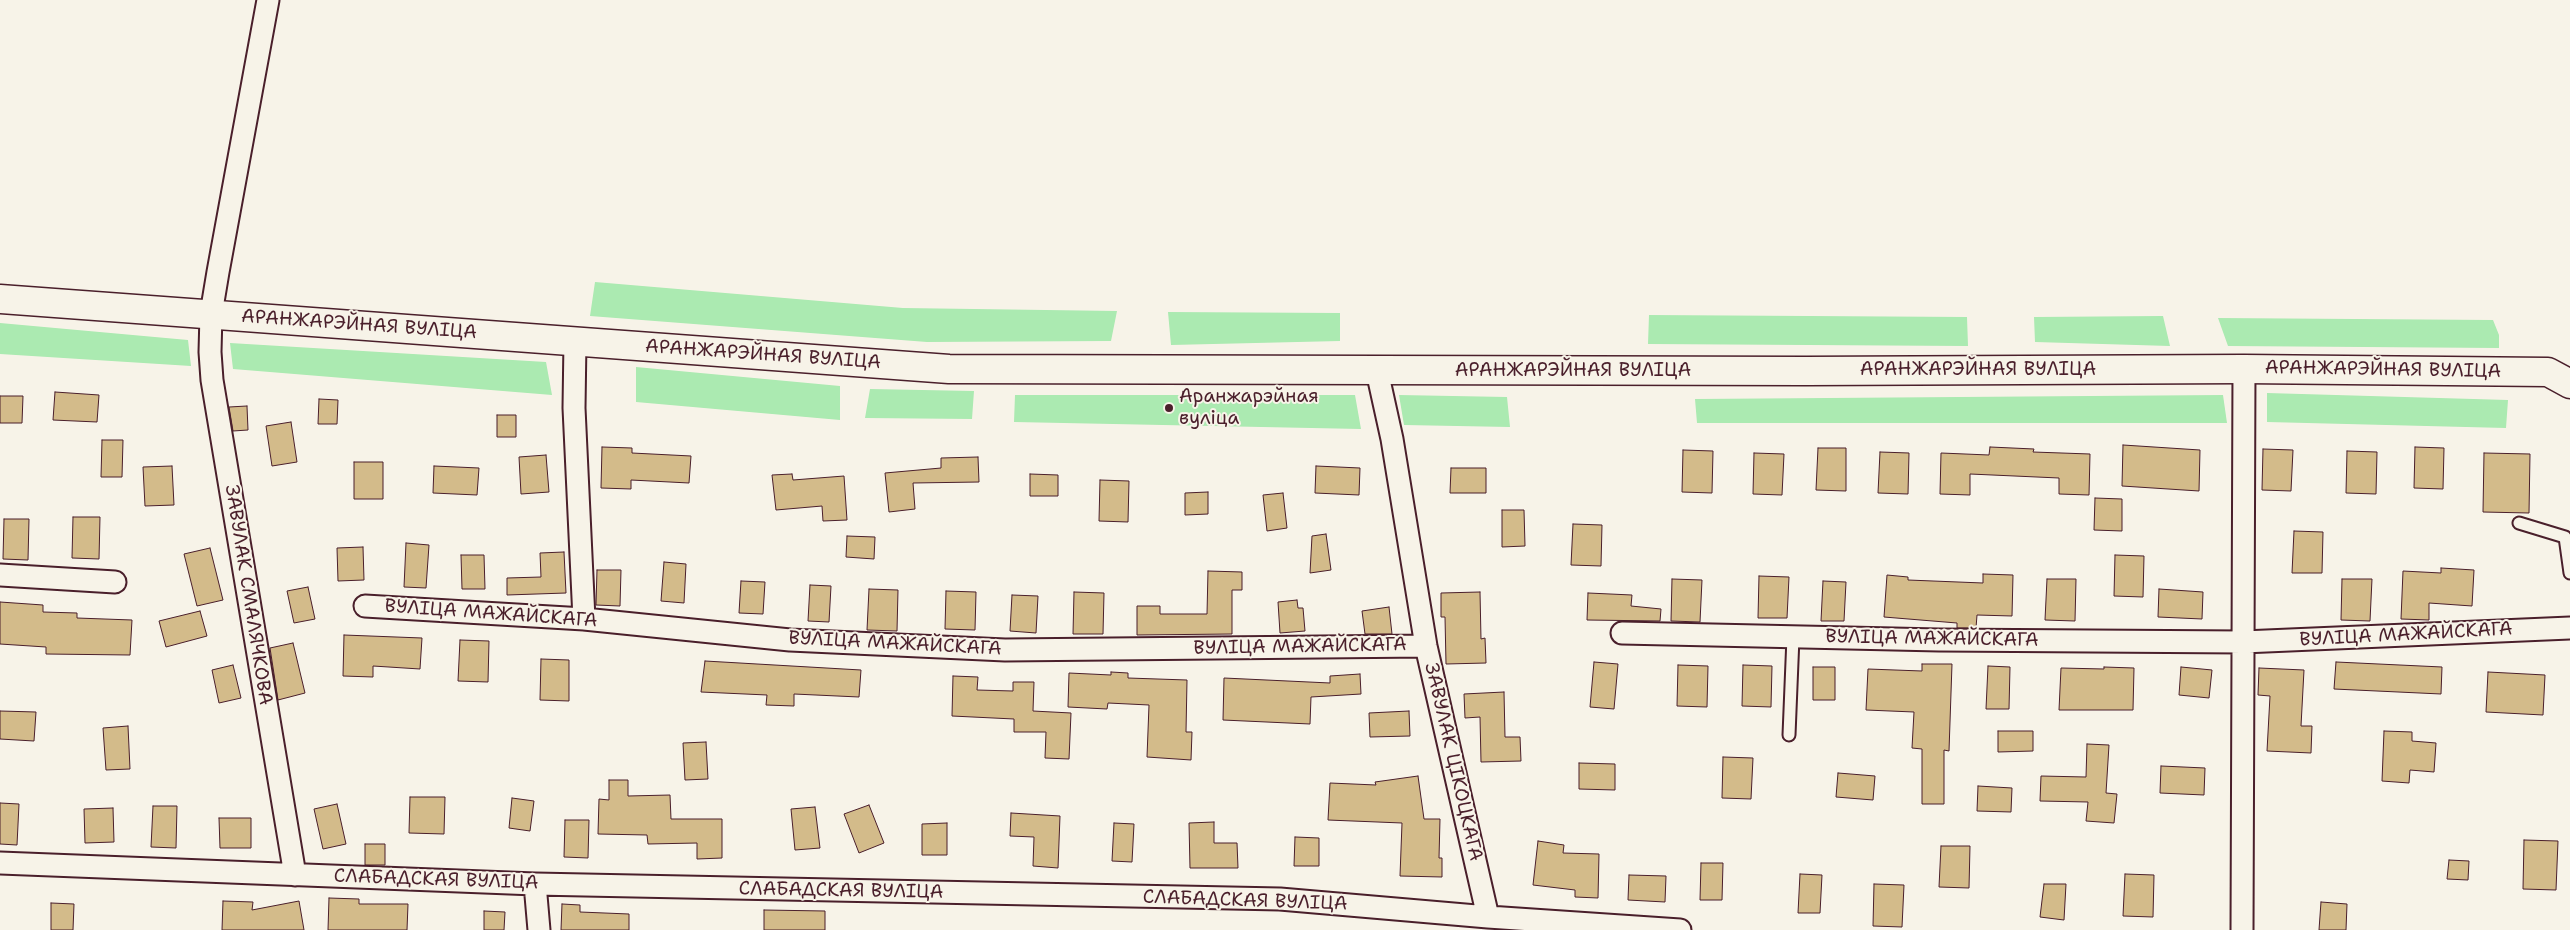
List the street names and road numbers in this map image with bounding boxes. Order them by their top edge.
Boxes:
street label: АРАНЖАРЭЙНАЯ ВУЛІЦА [240,305,478,345]
street label: АРАНЖАРЭЙНАЯ ВУЛІЦА [644,335,882,375]
street label: АРАНЖАРЭЙНАЯ ВУЛІЦА [2265,357,2501,383]
street label: АРАНЖАРЭЙНАЯ ВУЛІЦА [1860,359,2096,381]
street label: АРАНЖАРЭЙНАЯ ВУЛІЦА [1455,360,1691,382]
street label: ЗАВУЛАК СМАЛЯЧКОВА [219,483,277,707]
street label: ВУЛІЦА МАЖАЙСКАГА [384,595,598,633]
street label: ВУЛІЦА МАЖАЙСКАГА [2299,618,2513,652]
street label: ВУЛІЦА МАЖАЙСКАГА [1825,626,2039,652]
street label: ВУЛІЦА МАЖАЙСКАГА [788,627,1002,661]
street label: ВУЛІЦА МАЖАЙСКАГА [1193,634,1407,660]
street label: ЗАВУЛАК ЦІКОЦКАГА [1419,661,1487,863]
street label: СЛАБАДСКАЯ ВУЛІЦА [333,865,539,895]
street label: СЛАБАДСКАЯ ВУЛІЦА [738,878,944,904]
street label: СЛАБАДСКАЯ ВУЛІЦА [1142,886,1348,916]

